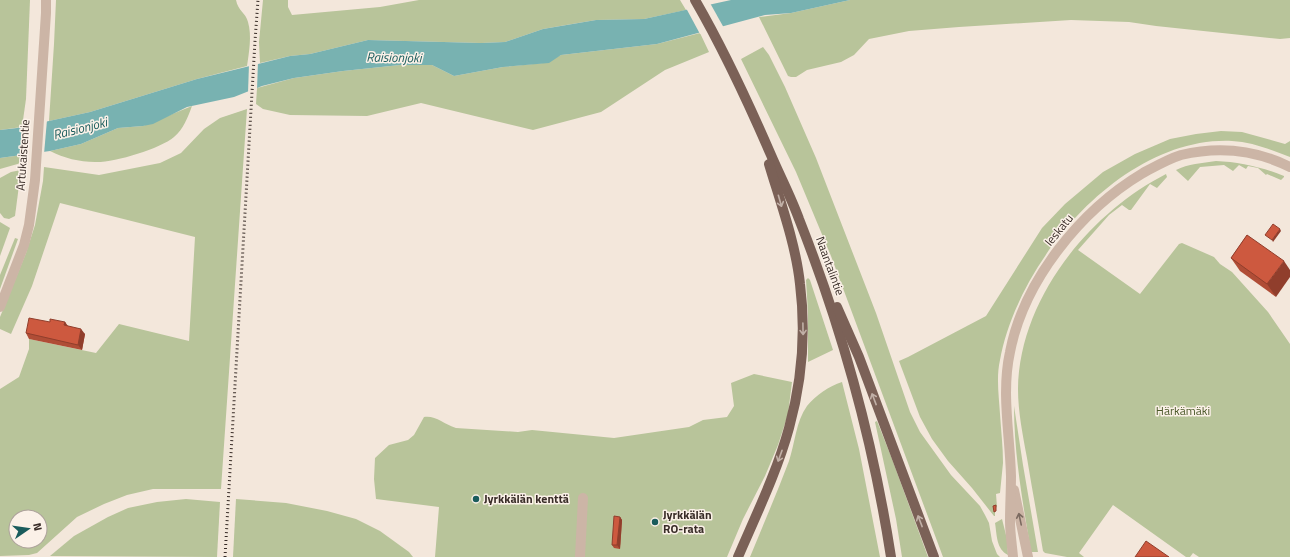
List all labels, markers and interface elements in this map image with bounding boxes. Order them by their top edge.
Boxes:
water label: Raisionjoki [366,47,423,68]
water label: Raisionjoki [51,111,110,144]
street label: Artukaistentie [11,119,34,191]
one-way arrow [777,195,784,208]
street label: Ieskatu [1040,209,1078,250]
street label: Naantalintie [811,234,850,298]
one-way arrow [799,322,807,335]
one-way arrow [870,393,878,405]
park label: Härkämäki [1156,401,1210,420]
one-way arrow [775,450,783,462]
place label: Jyrkkälän kenttä [484,489,569,508]
marker: Jyrkkälän kenttä [471,494,481,504]
place label: Jyrkkälän RO-rata [663,505,712,538]
north arrow [8,509,48,549]
one-way arrow [1016,513,1024,526]
one-way arrow [916,515,924,527]
marker: Jyrkkälän RO-rata [650,517,660,527]
text: N [29,521,46,532]

